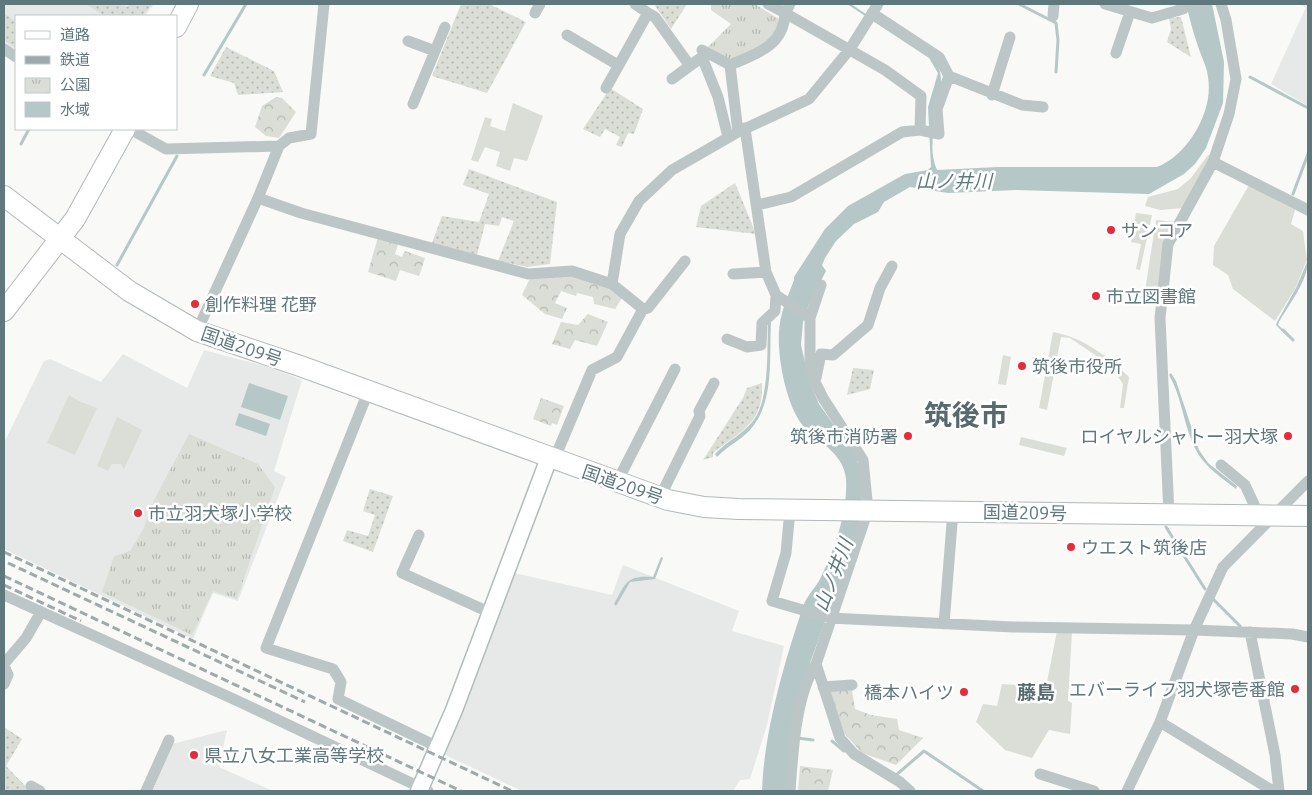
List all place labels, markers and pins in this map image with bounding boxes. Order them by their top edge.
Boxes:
place label: サンコア [1121,220,1193,240]
marker: サンコア [1105,224,1117,236]
place label: 市立図書館 [1106,286,1196,306]
marker: 市立図書館 [1090,290,1102,302]
place label: 創作料理 花野 [205,294,317,314]
marker: 創作料理 花野 [189,298,201,310]
place label: 筑後市役所 [1032,356,1122,376]
marker: 筑後市役所 [1016,360,1028,372]
place label: 筑後市消防署 [790,426,898,446]
place label: ロイヤルシャトー羽犬塚 [1081,426,1278,446]
marker: 筑後市消防署 [902,430,914,442]
marker: ロイヤルシャトー羽犬塚 [1282,430,1294,442]
place label: 市立羽犬塚小学校 [148,503,292,523]
marker: 市立羽犬塚小学校 [132,507,144,519]
place label: ウエスト筑後店 [1081,537,1207,557]
marker: ウエスト筑後店 [1065,541,1077,553]
place label: エバーライフ羽犬塚壱番館 [1069,679,1285,699]
place label: 橋本ハイツ [864,682,954,702]
marker: エバーライフ羽犬塚壱番館 [1289,683,1301,695]
marker: 橋本ハイツ [958,686,970,698]
place label: 県立八女工業高等学校 [204,745,384,765]
marker: 県立八女工業高等学校 [188,749,200,761]

